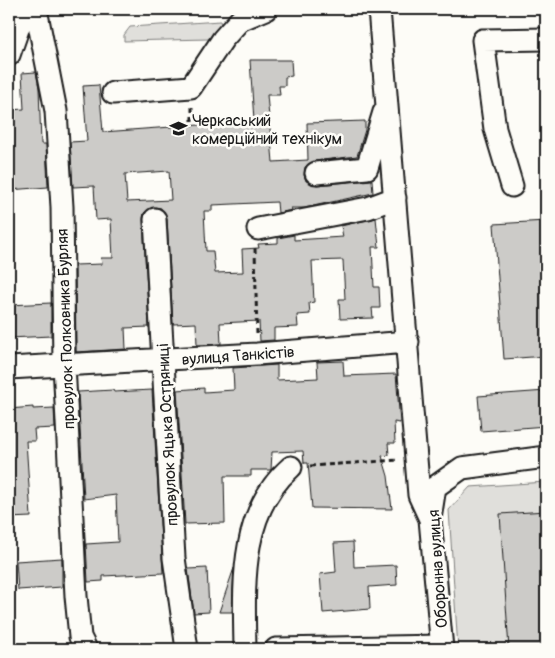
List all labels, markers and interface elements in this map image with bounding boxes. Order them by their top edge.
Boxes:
place label: Черкаський комерційний технікум [192,111,342,149]
school or university icon: Черкаський комерційний технікум [168,119,188,139]
street label: провулок Полковника Бурляя [53,228,79,430]
street label: вулиця Танкістів [181,342,295,370]
street label: провулок Яцька Остряниці [153,343,183,527]
street label: Оборонна вулиця [424,509,452,629]

